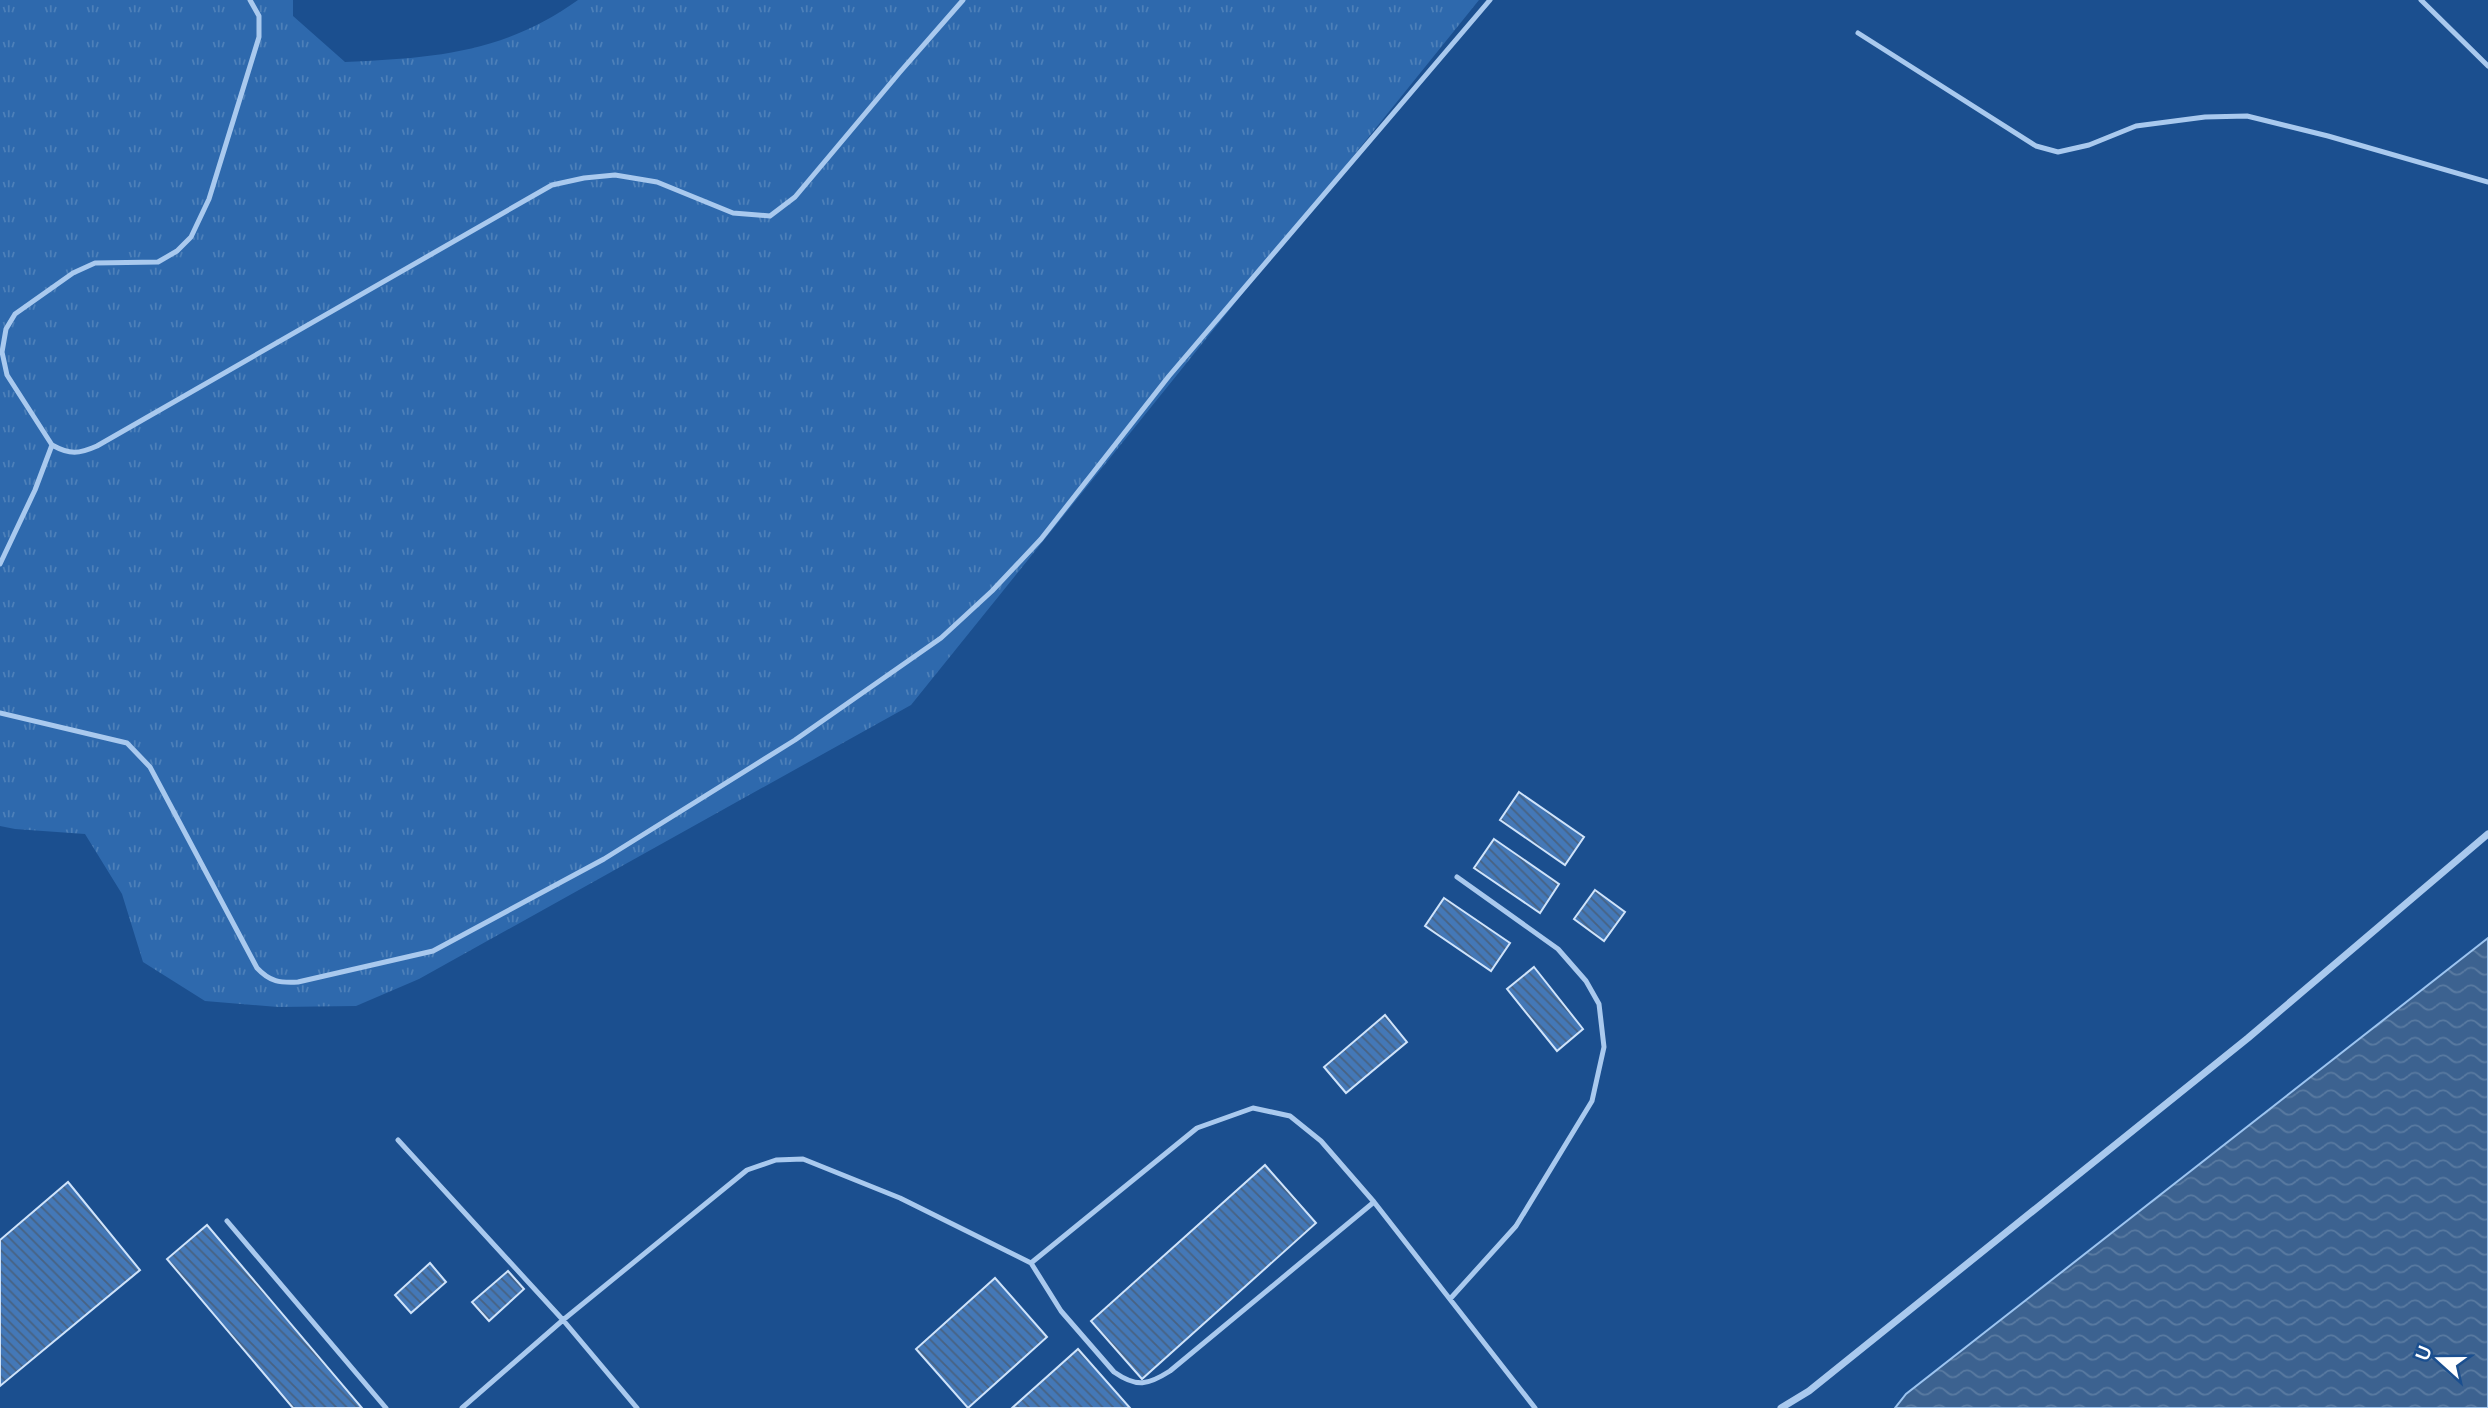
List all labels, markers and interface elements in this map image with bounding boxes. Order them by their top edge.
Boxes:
north arrow [2404,1324,2474,1394]
text: U [2409,1342,2437,1364]

